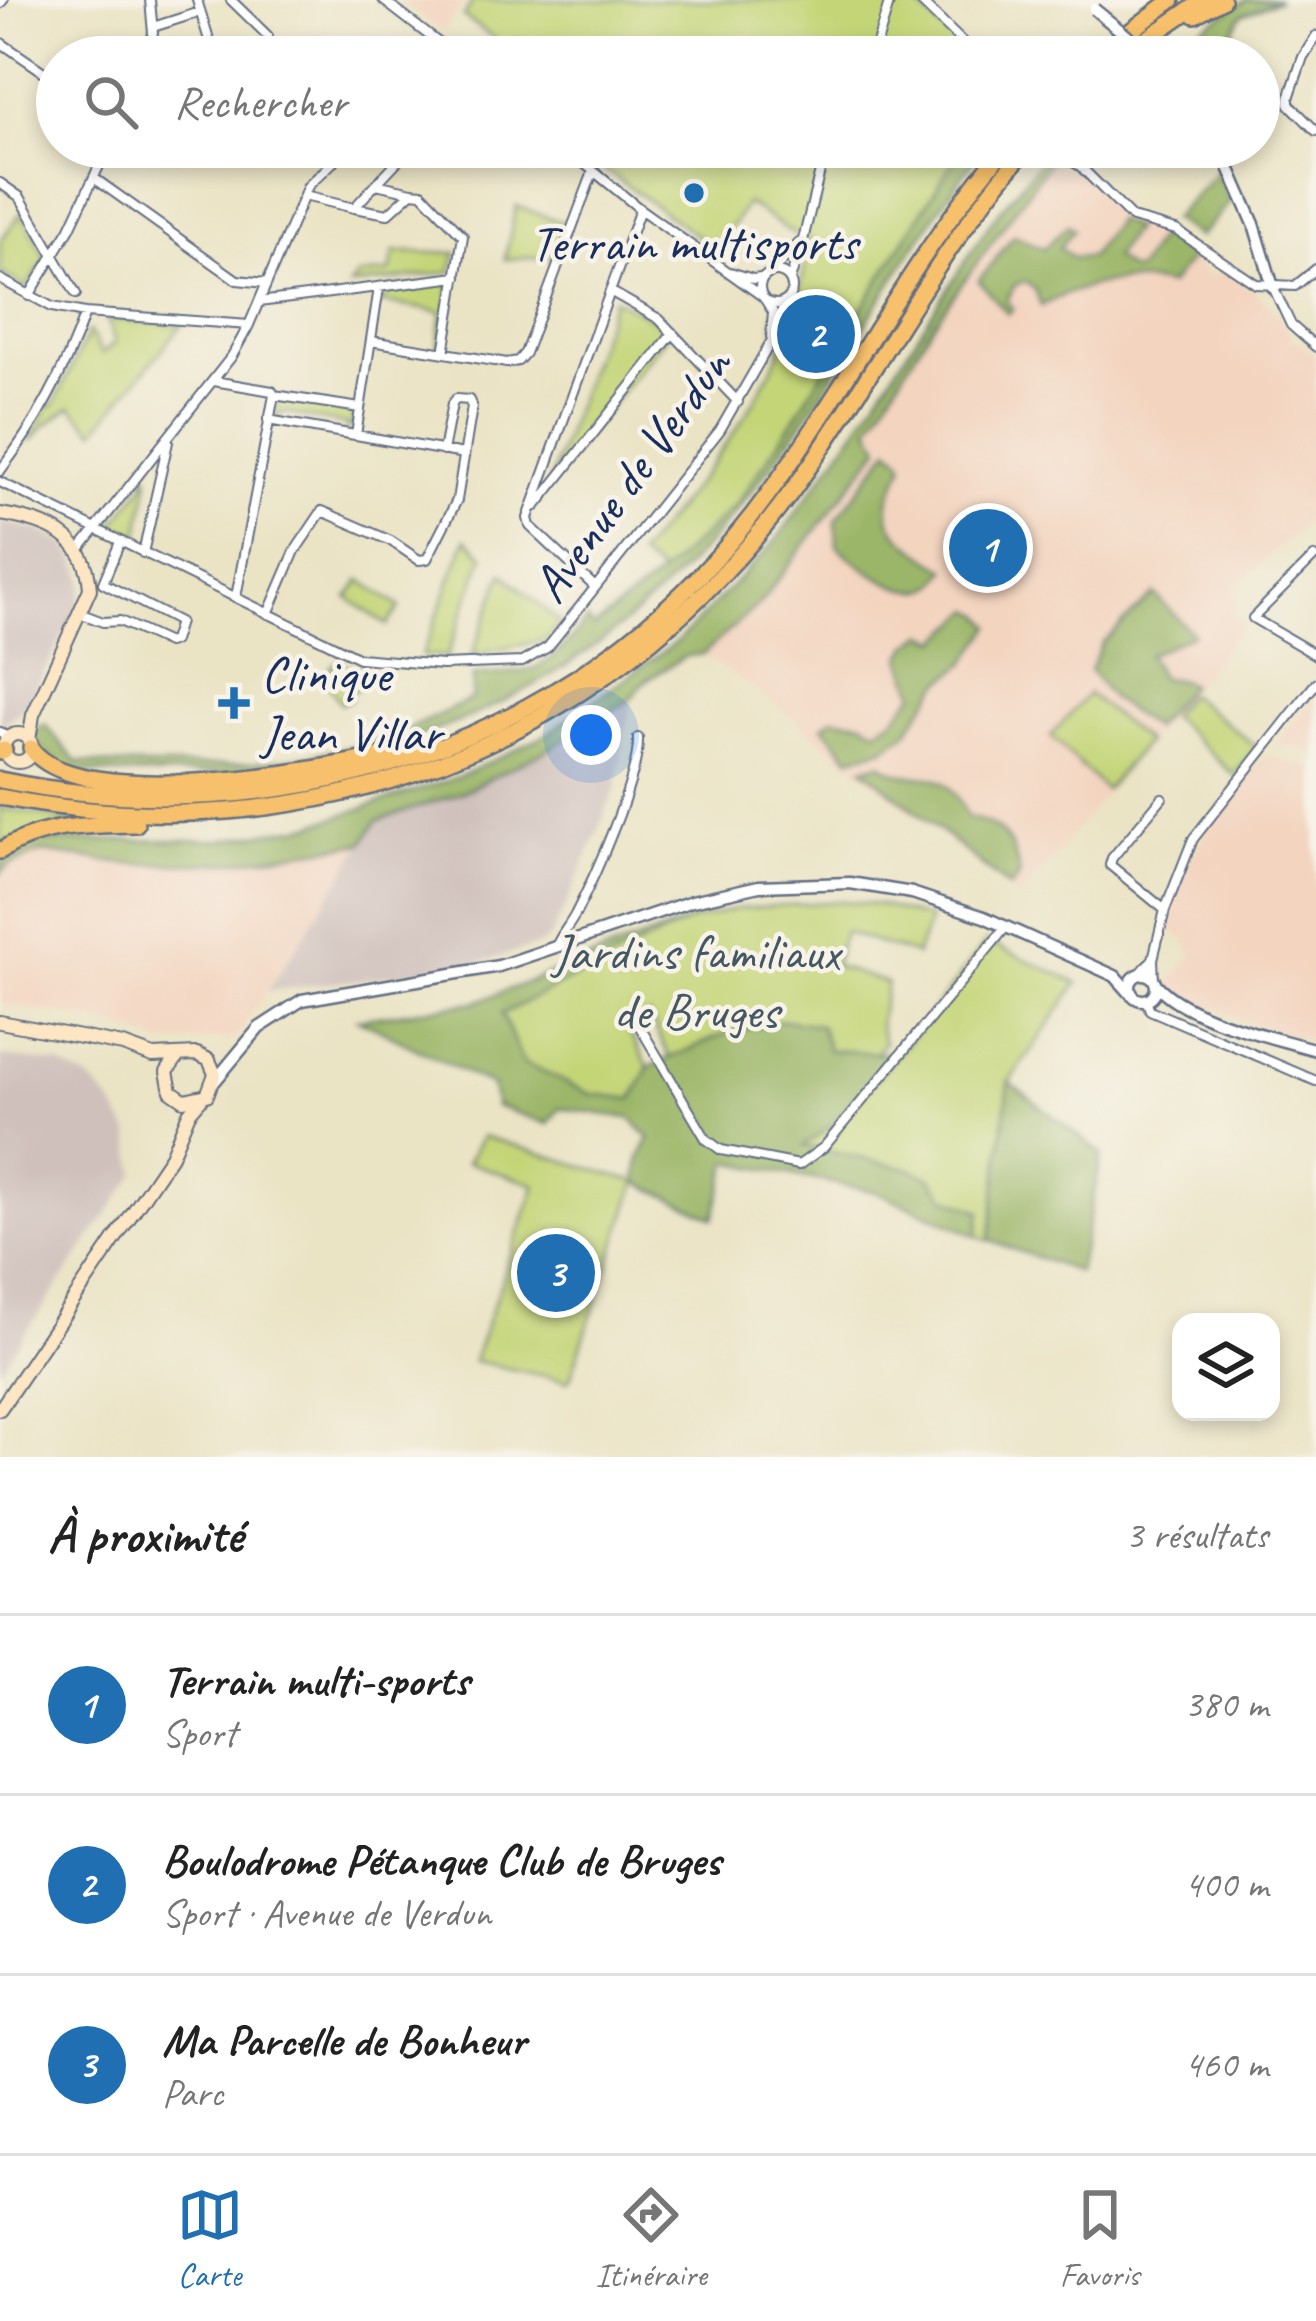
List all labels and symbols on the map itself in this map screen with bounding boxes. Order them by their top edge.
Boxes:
marker: Terrain multisports [681,180,707,206]
place label: Terrain multisports [530,211,861,275]
pin: 2 [777,289,855,379]
street label: Avenue de Verdun [517,333,746,615]
pin: 1 [949,503,1027,593]
place label: Clinique Jean Villar [258,642,445,765]
marker: Clinique Jean Villar [218,687,250,719]
your location [561,705,621,765]
park label: Jardins familiaux de Bruges [549,920,843,1043]
pin: 3 [517,1228,595,1318]

